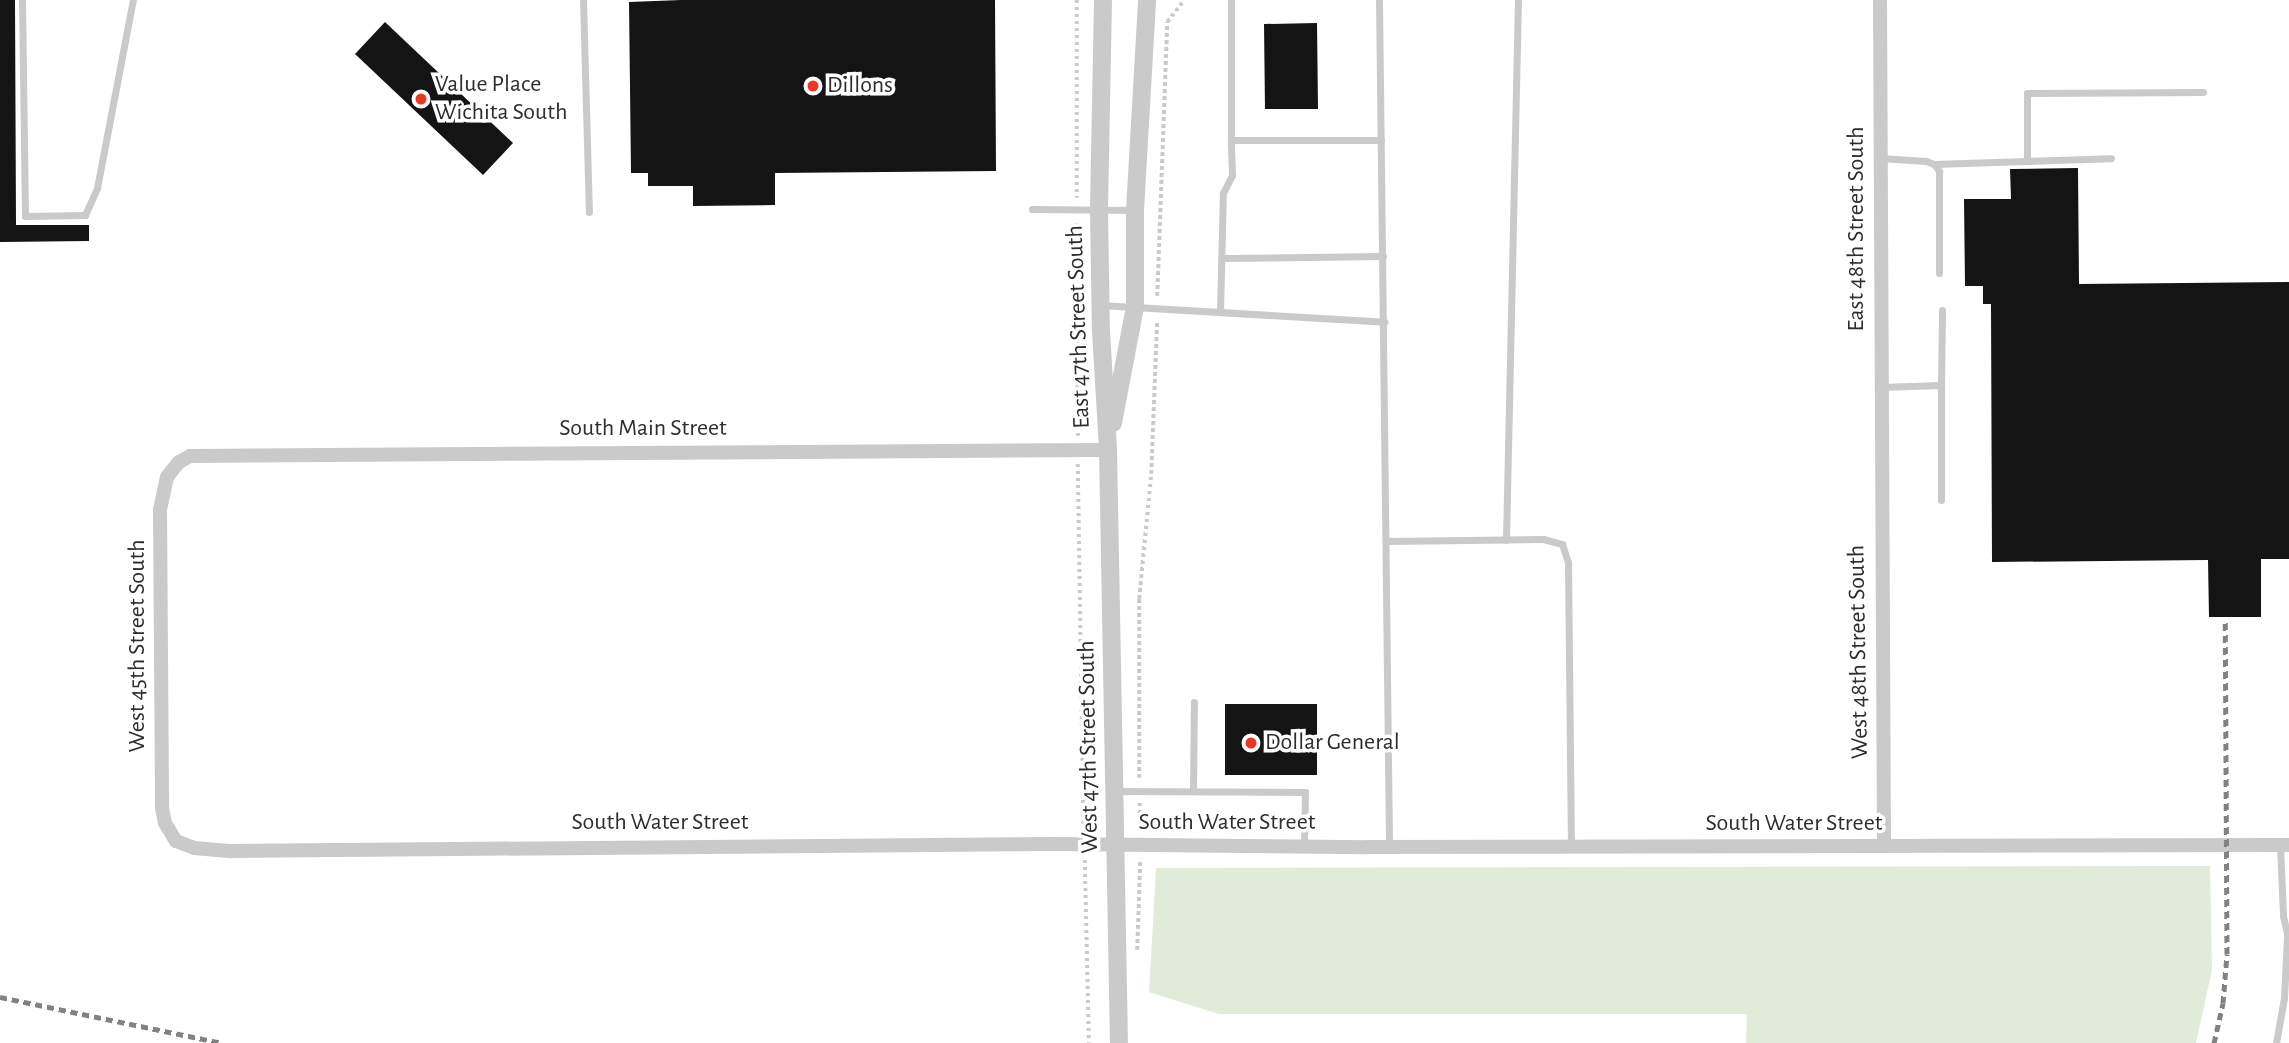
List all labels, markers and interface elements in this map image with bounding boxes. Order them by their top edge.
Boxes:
place label: Value Place Wichita South [435,71,567,127]
place label: Dillons [827,72,893,100]
marker: Dillons [805,78,821,94]
marker: Value Place Wichita South [413,91,429,107]
street label: East 48th Street South [1843,126,1871,332]
street label: East 47th Street South [1061,225,1097,429]
street label: South Main Street [559,415,727,443]
street label: West 45th Street South [124,539,152,753]
street label: West 48th Street South [1843,545,1875,759]
street label: West 47th Street South [1073,640,1105,854]
place label: Dollar General [1265,729,1400,757]
marker: Dollar General [1243,735,1259,751]
street label: South Water Street [572,809,748,837]
street label: South Water Street [1139,809,1315,837]
street label: South Water Street [1706,810,1882,838]

